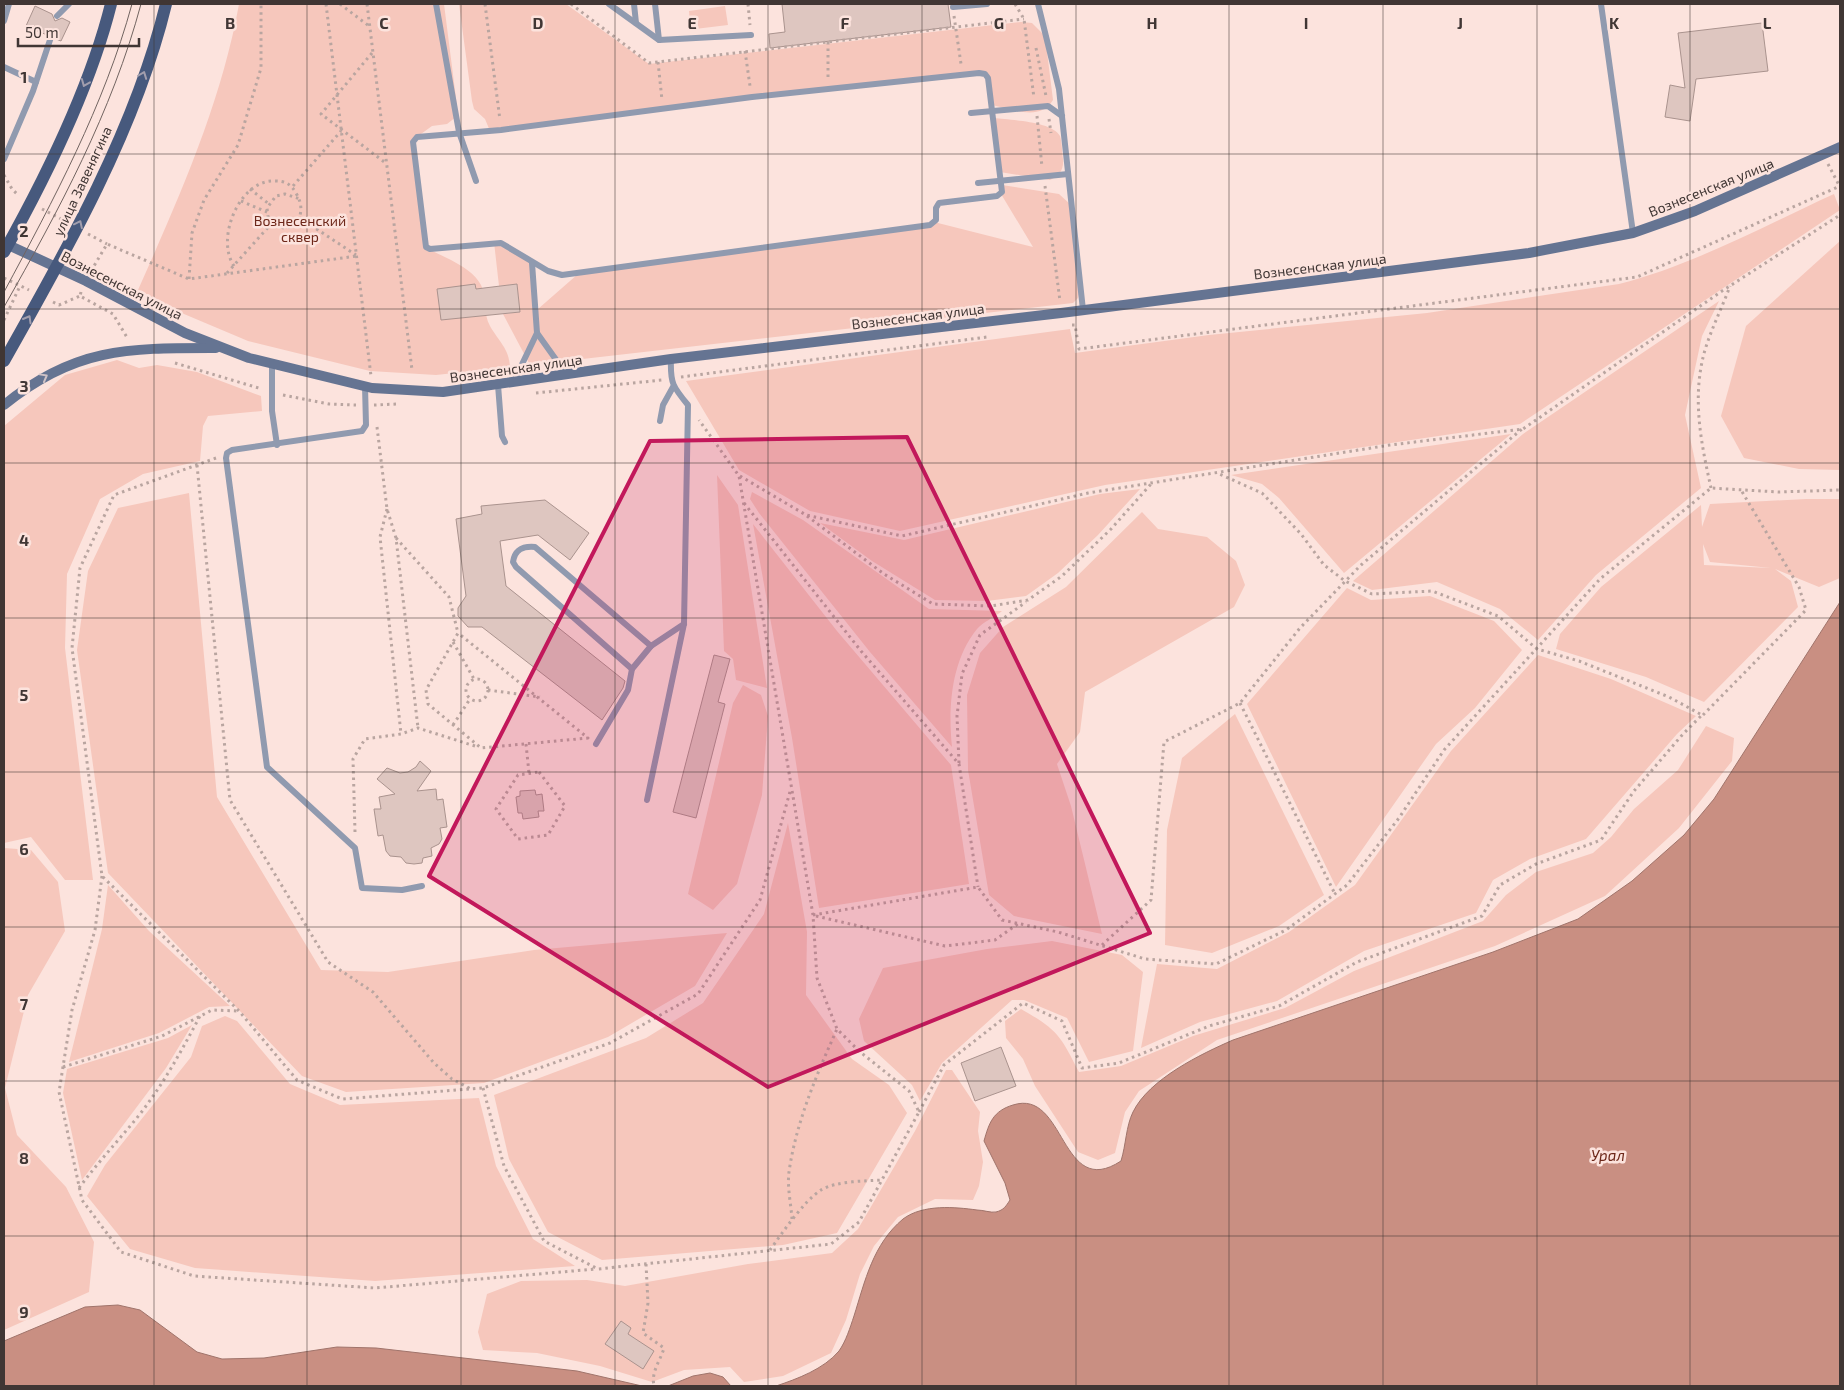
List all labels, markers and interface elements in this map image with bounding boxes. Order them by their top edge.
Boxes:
text: B [225,13,235,32]
text: C [379,13,389,32]
text: D [533,13,544,32]
text: E [687,13,697,32]
text: F [841,13,850,32]
text: G [994,13,1004,32]
text: H [1146,13,1158,32]
text: I [1304,13,1308,32]
text: J [1457,13,1463,32]
text: K [1609,13,1620,32]
text: L [1763,13,1772,32]
scale bar [18,15,139,47]
text: 50 m [25,23,59,41]
text: 1 [21,67,27,86]
one-way arrow [137,71,147,80]
one-way arrow [80,78,91,87]
street label: улица Завенягина [49,123,115,239]
street label: Вознесенская улица [1646,154,1776,220]
park label: Вознесенский cквер [254,212,346,245]
one-way arrow [73,220,83,229]
text: 2 [19,221,29,240]
street label: Вознесенская улица [59,247,185,323]
street label: Вознесенская улица [1253,249,1387,283]
street label: Вознесенская улица [851,299,985,333]
one-way arrow [22,315,32,324]
street label: Вознесенская улица [449,350,583,386]
one-way arrow [38,373,47,383]
text: 3 [19,376,29,395]
text: 4 [19,530,29,549]
text: 5 [20,685,29,704]
text: 6 [19,839,29,858]
text: 7 [20,994,29,1013]
water label: Урал [1591,1146,1625,1164]
text: 8 [19,1148,29,1167]
text: 9 [19,1302,29,1321]

